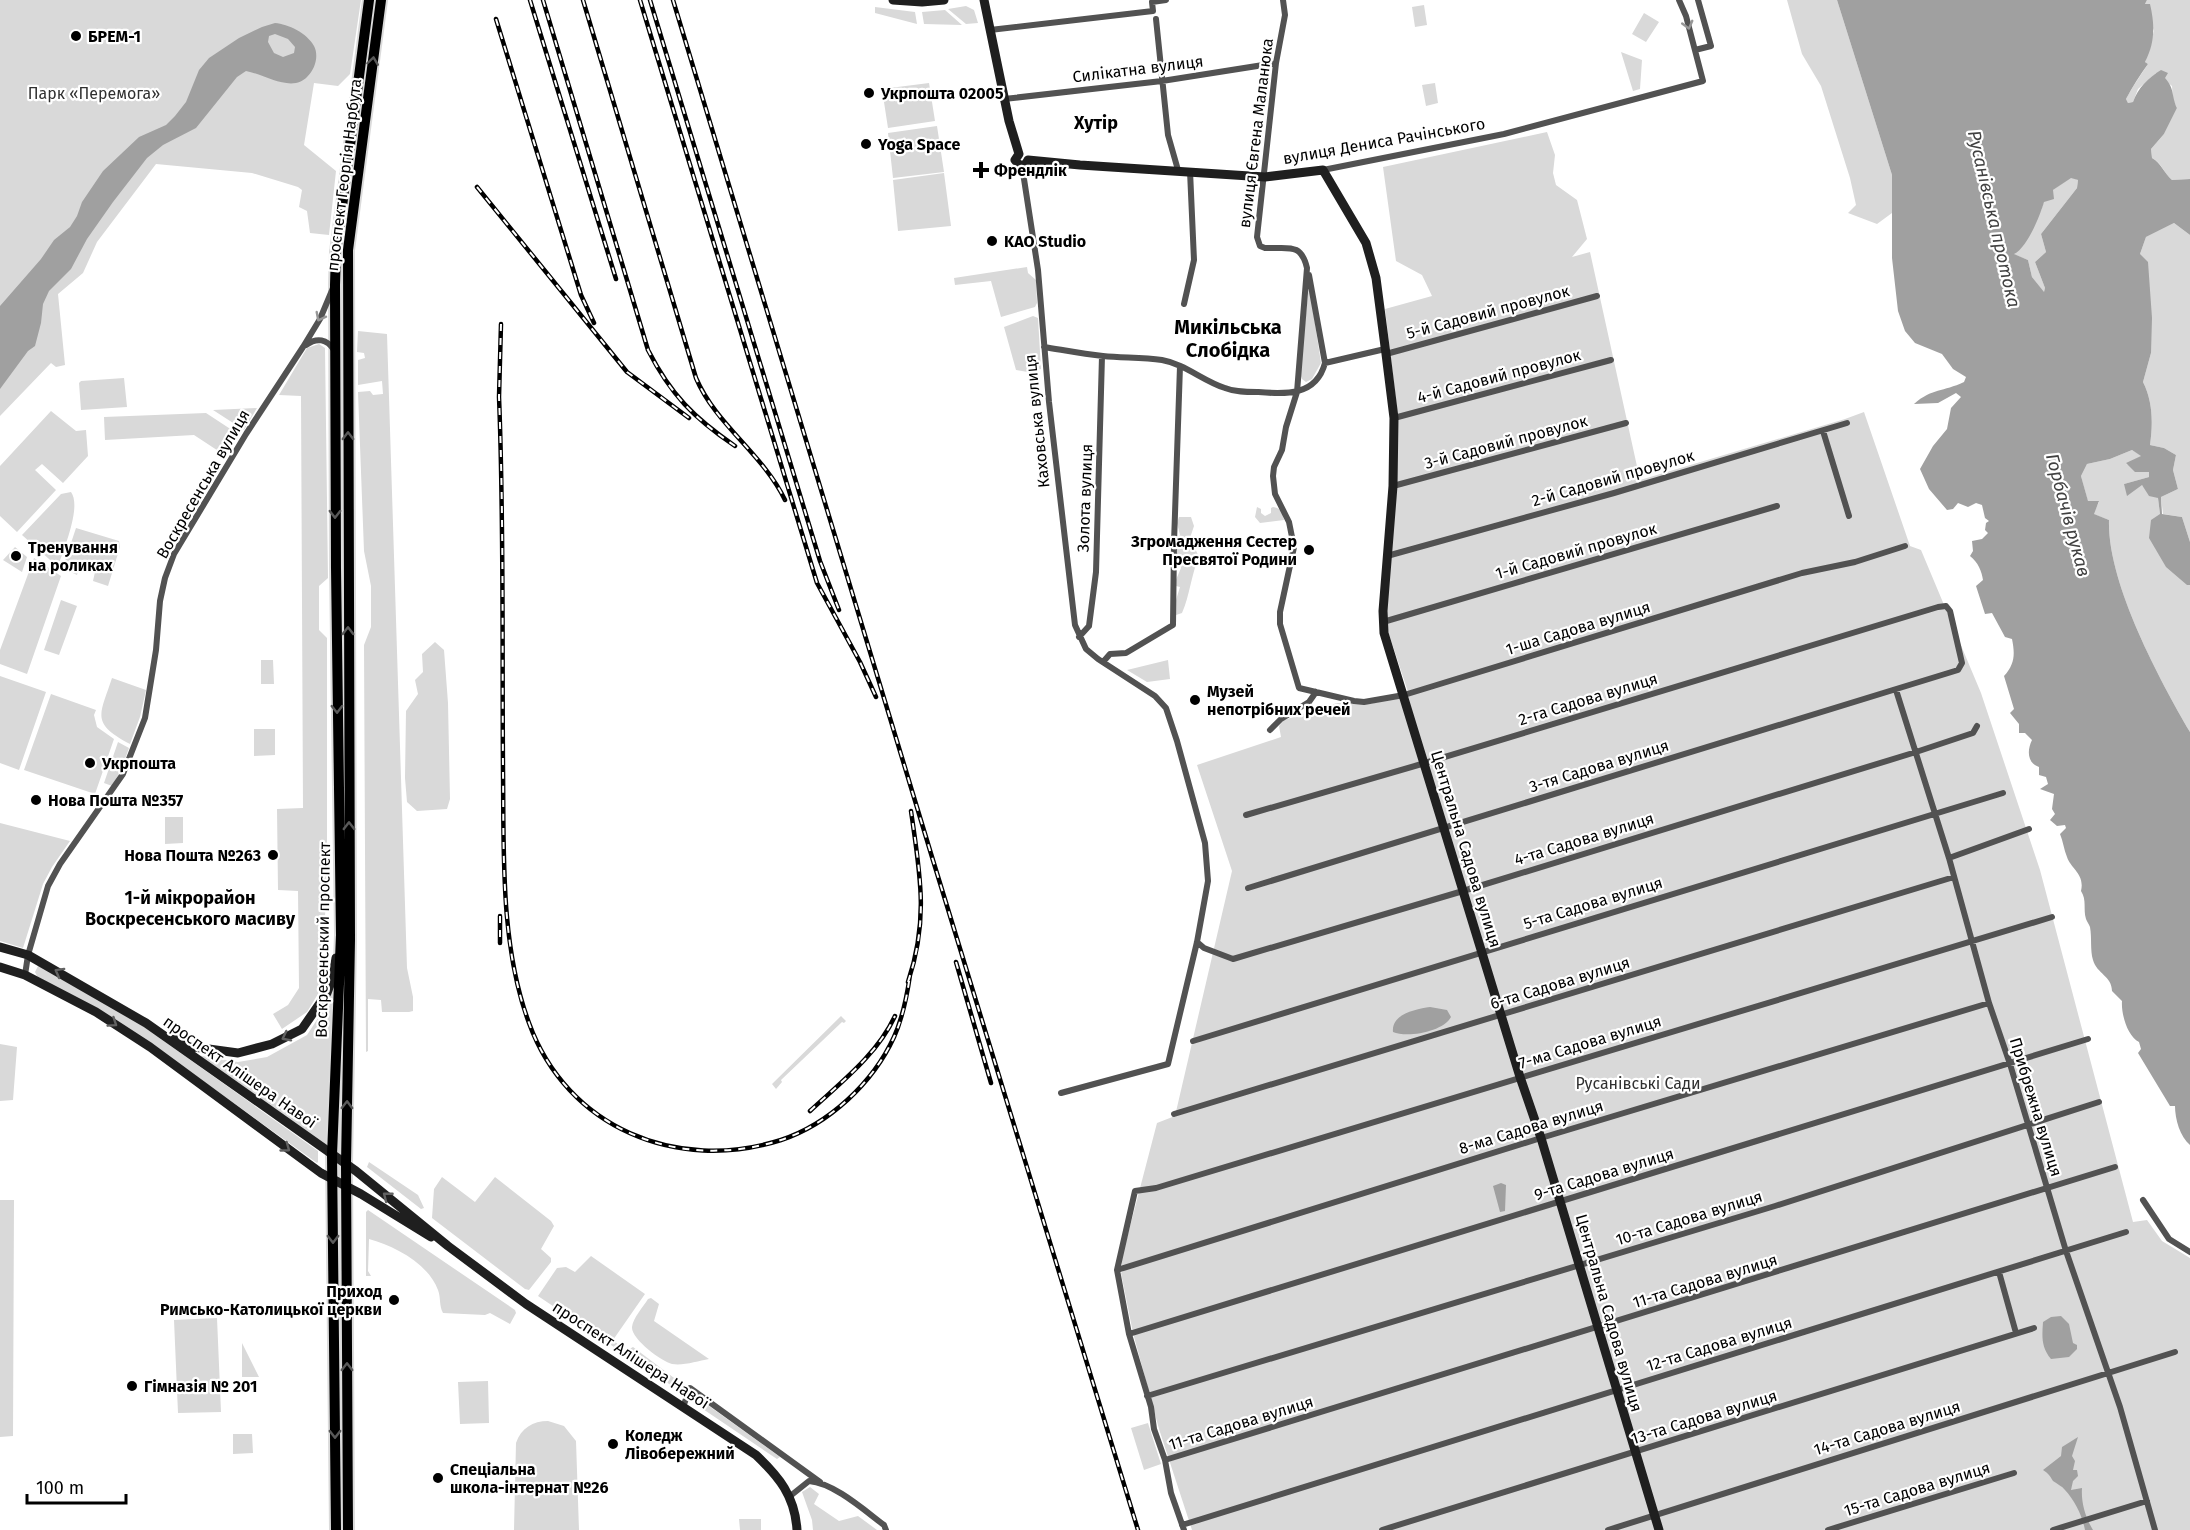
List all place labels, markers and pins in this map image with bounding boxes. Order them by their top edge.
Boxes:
place label: БРЕМ-1 [88,27,141,46]
marker: БРЕМ-1 [69,29,83,43]
place label: Укрпошта 02005 [880,84,1004,103]
marker: Укрпошта 02005 [862,86,876,100]
place label: Yoga Space [877,135,960,154]
marker: Yoga Space [859,137,873,151]
marker: Френдлік [972,161,990,179]
place label: Френдлік [994,161,1067,180]
place label: KAO Studio [1004,232,1086,251]
marker: KAO Studio [985,234,999,248]
place label: Згромадження Сестер Пресвятої Родини [1130,532,1297,569]
place label: Тренування на роликах [28,538,118,575]
marker: Згромадження Сестер Пресвятої Родини [1302,543,1316,557]
marker: Тренування на роликах [9,549,23,563]
place label: Музей непотрібних речей [1207,682,1351,719]
marker: Музей непотрібних речей [1188,693,1202,707]
place label: Укрпошта [101,754,176,773]
marker: Укрпошта [83,756,97,770]
place label: Нова Пошта №357 [48,791,184,810]
marker: Нова Пошта №357 [29,793,43,807]
place label: Нова Пошта №263 [124,846,261,865]
marker: Нова Пошта №263 [266,848,280,862]
place label: Приход Римсько-Католицької церкви [160,1282,382,1319]
marker: Приход Римсько-Католицької церкви [387,1293,401,1307]
place label: Гімназія № 201 [144,1377,257,1396]
marker: Гімназія № 201 [125,1379,139,1393]
place label: Коледж Лівобережний [625,1426,735,1463]
marker: Коледж Лівобережний [606,1437,620,1451]
place label: Спеціальна школа-інтернат №26 [450,1460,609,1497]
marker: Спеціальна школа-інтернат №26 [431,1471,445,1485]

